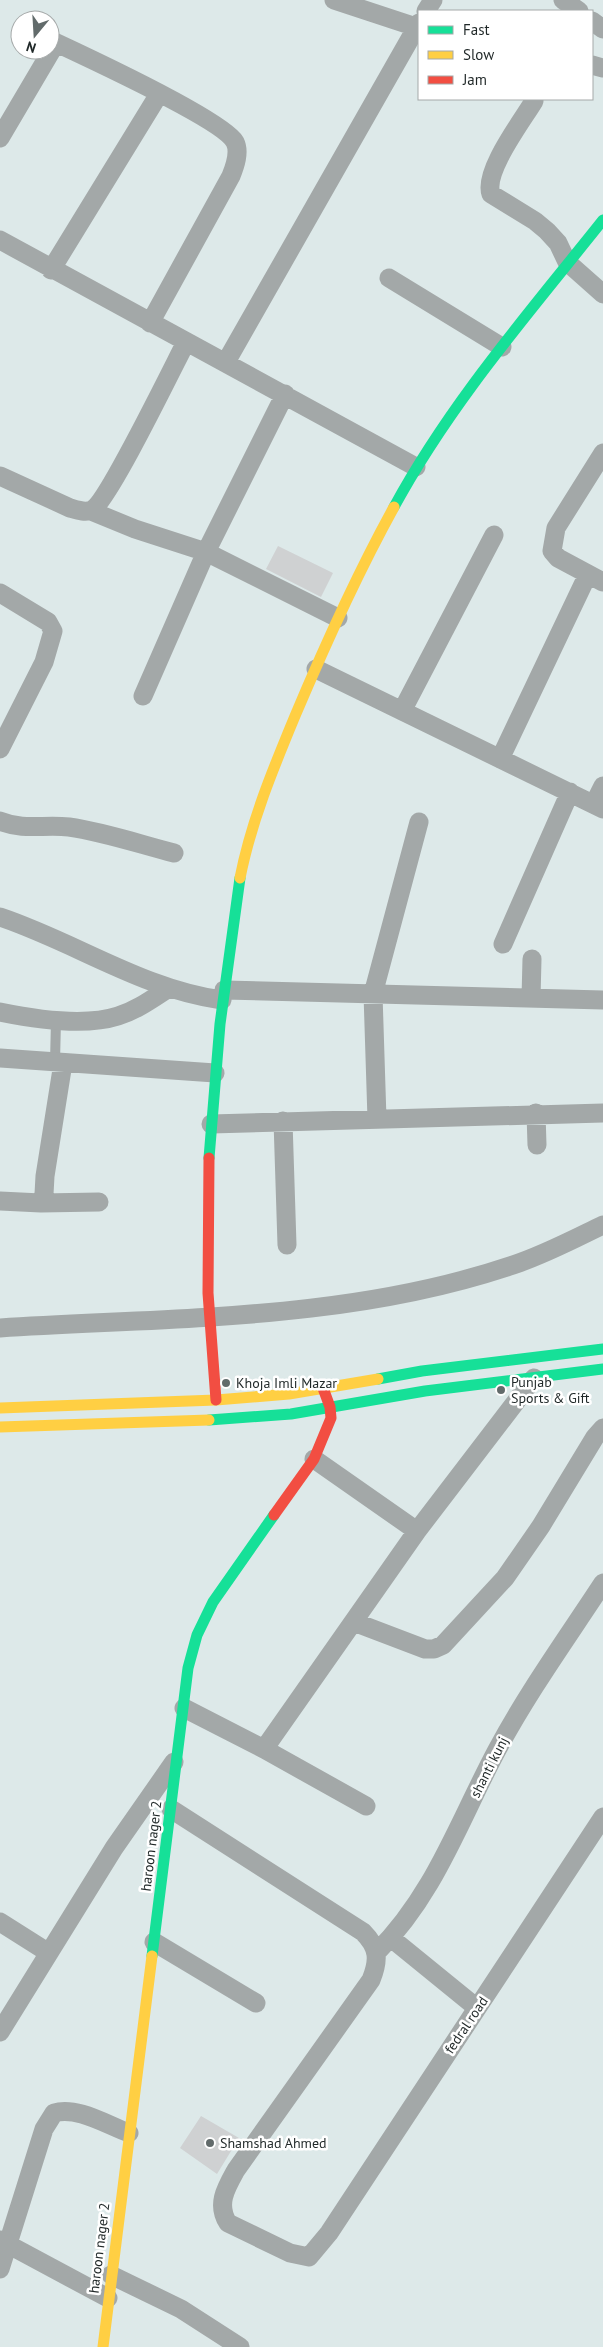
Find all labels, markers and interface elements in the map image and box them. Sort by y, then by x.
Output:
north arrow [10,10,60,60]
legend [418,10,593,100]
text: Fast [463,20,490,39]
text: N [24,37,38,57]
text: Slow [463,45,494,64]
text: Jam [462,70,487,89]
place label: Punjab Sports & Gift [511,1373,590,1407]
place label: Khoja Imli Mazar [236,1374,337,1392]
marker: Khoja Imli Mazar [220,1377,232,1389]
marker: Punjab Sports & Gift [495,1384,507,1396]
street label: shanti kunj [466,1733,512,1801]
street label: haroon nager 2 [137,1800,165,1892]
street label: fedral road [440,1993,492,2057]
place label: Shamshad Ahmed [220,2134,327,2152]
marker: Shamshad Ahmed [204,2137,216,2149]
street label: haroon nager 2 [85,2202,113,2294]

